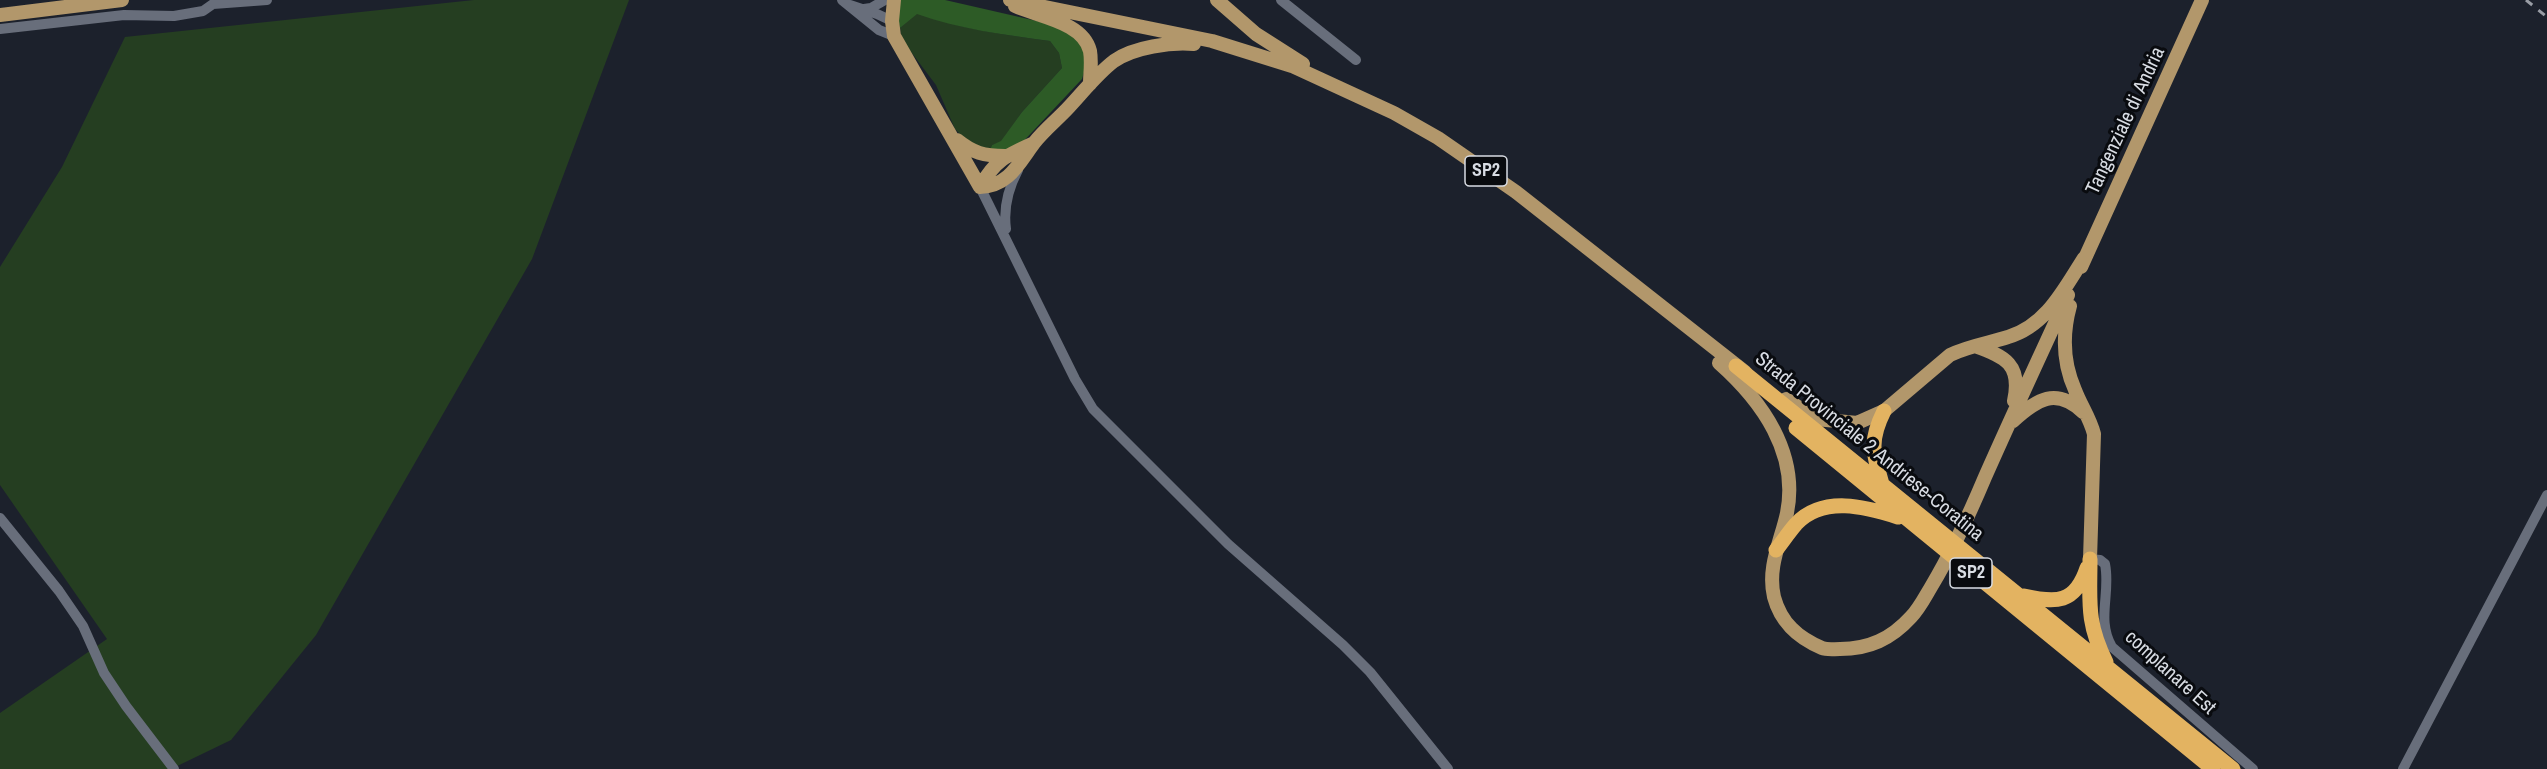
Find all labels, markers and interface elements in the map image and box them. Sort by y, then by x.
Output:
street label: Tangenziale di Andria [2081,43,2171,199]
road number: SP2 [1465,156,1507,186]
street label: Strada Provinciale 2 Andriese-Coratina [1750,347,1988,547]
road number: SP2 [1950,558,1992,588]
street label: complanare Est [2120,626,2220,720]

